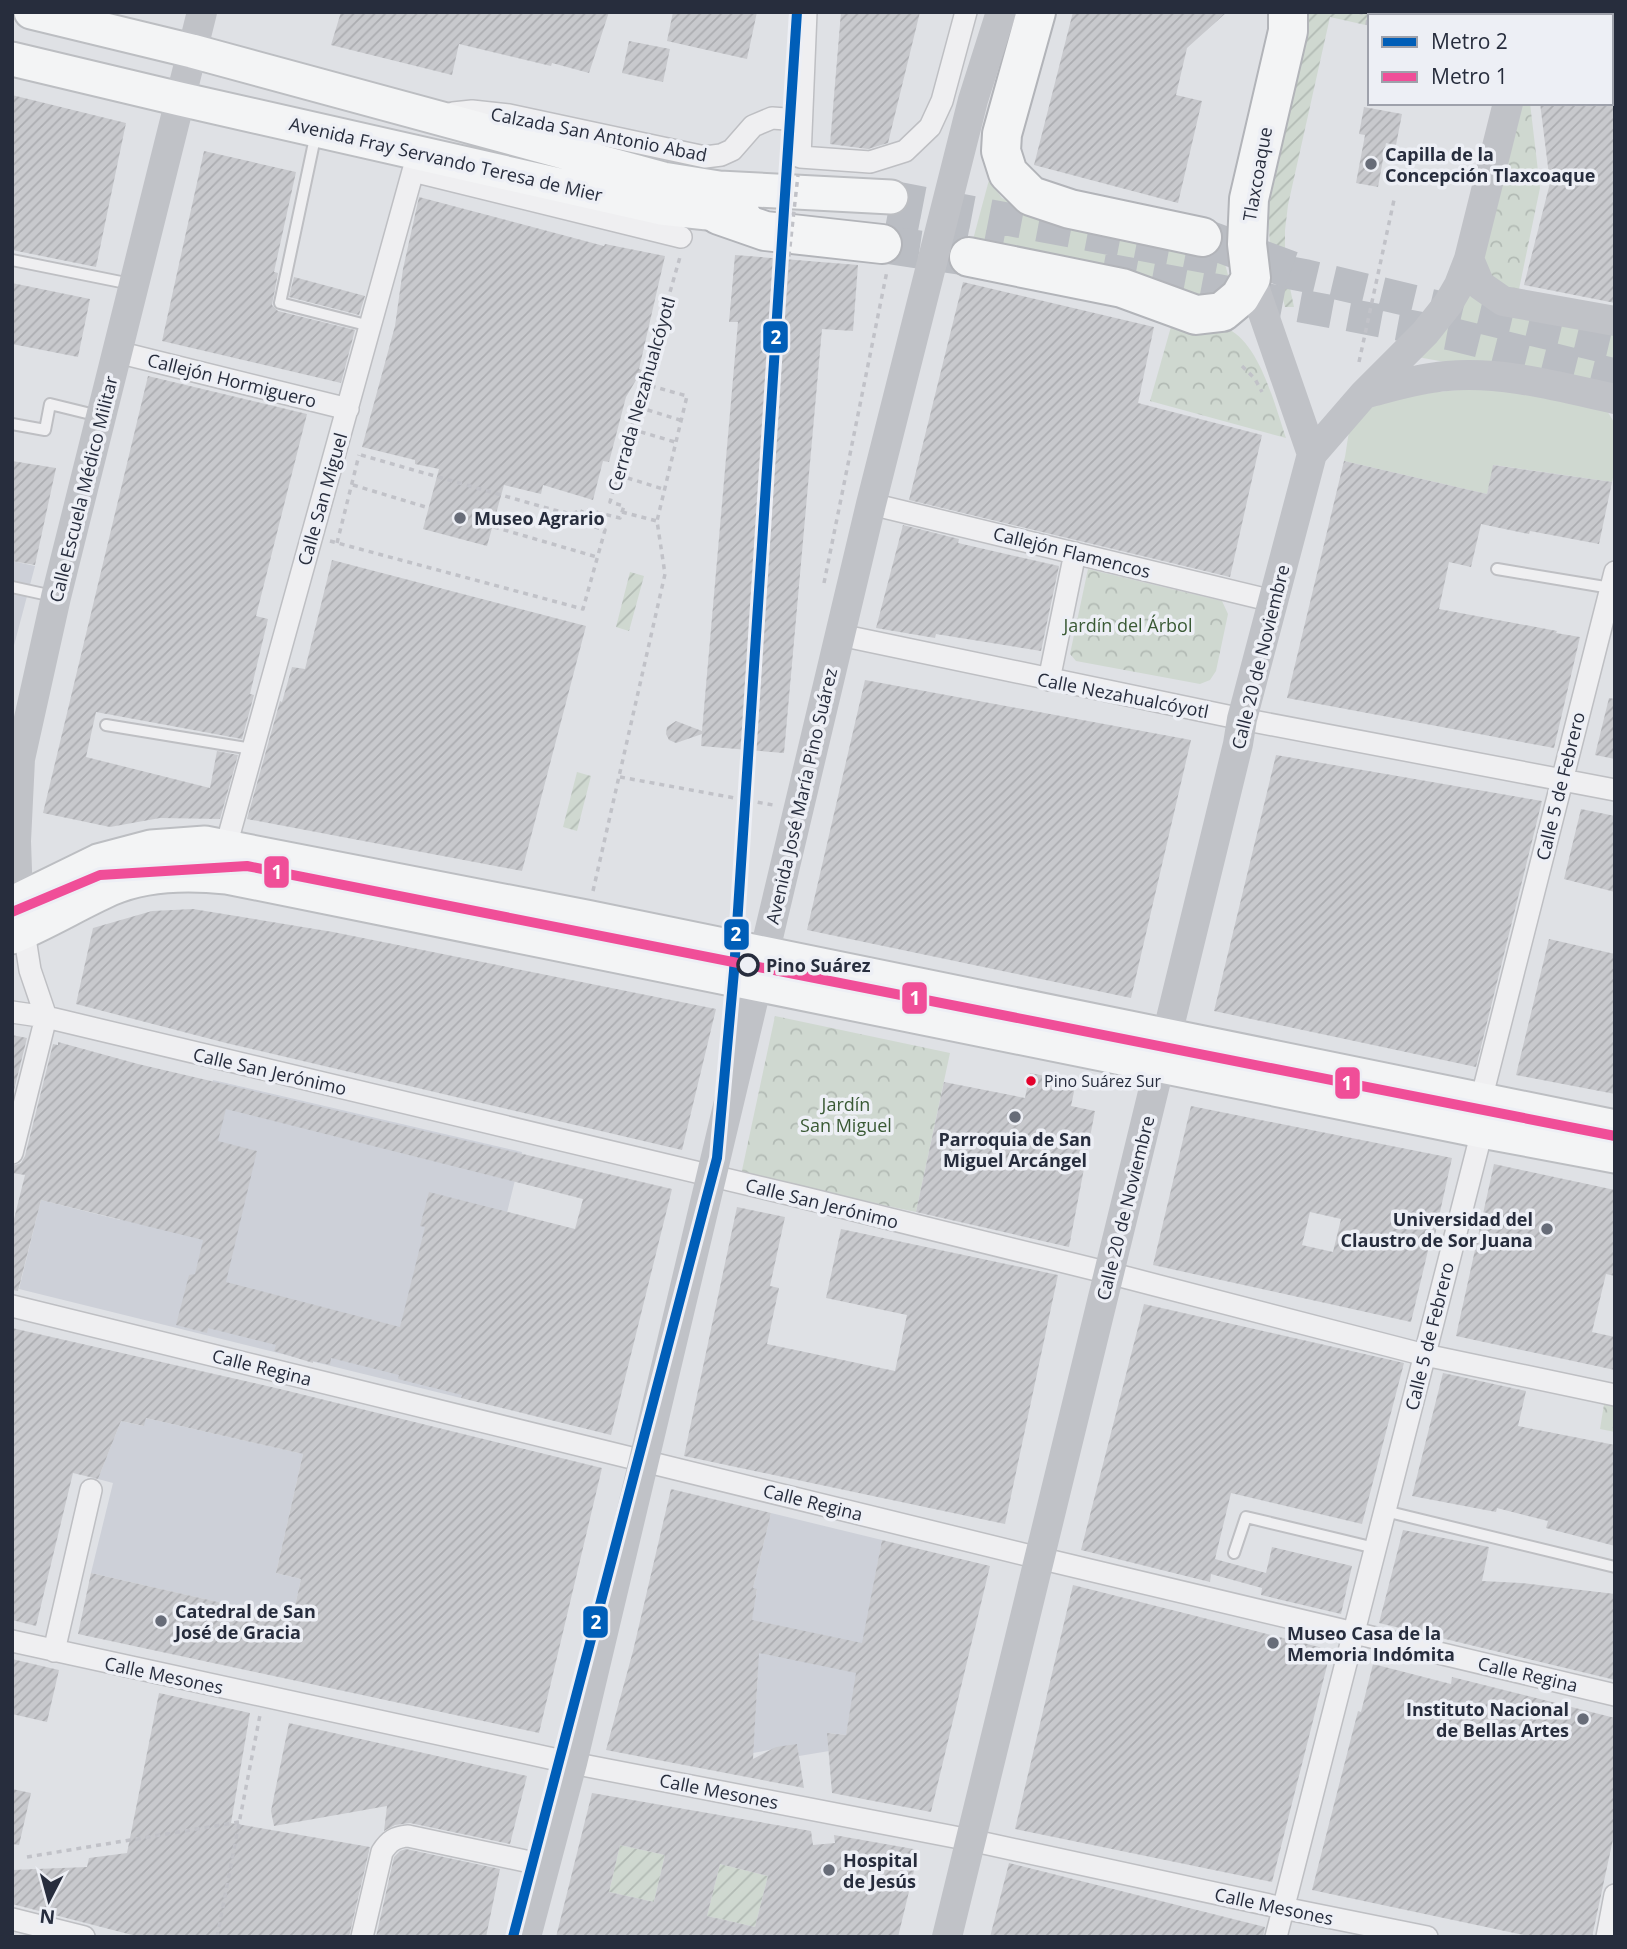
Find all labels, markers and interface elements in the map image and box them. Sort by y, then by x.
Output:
legend [1368,14,1613,105]
text: Metro 2 [1431,27,1508,55]
text: Metro 1 [1431,62,1508,90]
street label: Calzada San Antonio Abad [489,101,709,167]
street label: Avenida Fray Servando Teresa de Mier [287,111,606,207]
street label: Tlaxcoaque [1237,125,1277,223]
place label: Capilla de la Concepción Tlaxcoaque [1385,142,1595,187]
marker: Capilla de la Concepción Tlaxcoaque [1363,156,1379,172]
street label: Cerrada Nezahualcóyotl [602,294,680,494]
line badge: 2 [762,320,789,354]
text: 2 [771,324,782,350]
street label: Callejón Hormiguero [145,347,319,413]
street label: Calle Escuela Médico Militar [43,373,123,605]
street label: Calle San Miguel [292,430,352,568]
place label: Museo Agrario [474,506,605,530]
marker: Museo Agrario [452,510,468,526]
street label: Callejón Flamencos [991,521,1153,583]
street label: Calle 20 de Noviembre [1225,562,1295,752]
park label: Jardín del Árbol [1062,613,1192,637]
street label: Avenida José María Pino Suárez [760,666,842,926]
street label: Calle Nezahualcóyotl [1035,667,1211,723]
street label: Calle 5 de Febrero [1530,709,1590,863]
line badge: 1 [263,855,290,889]
text: 1 [272,859,282,885]
line badge: 2 [723,918,750,951]
text: 2 [731,921,742,947]
place label: Pino Suárez [766,953,871,977]
marker: Pino Suárez [737,954,759,976]
line badge: 1 [901,981,928,1015]
text: 1 [910,985,920,1011]
street label: Calle San Jerónimo [191,1042,349,1100]
line badge: 1 [1334,1066,1361,1100]
place label: Pino Suárez Sur [1044,1070,1162,1092]
text: 1 [1342,1070,1352,1096]
marker: Pino Suárez Sur [1024,1074,1038,1088]
park label: Jardín San Miguel [800,1092,892,1137]
marker: Parroquia de San Miguel Arcángel [1007,1109,1023,1125]
street label: Calle 20 de Noviembre [1090,1113,1160,1303]
place label: Parroquia de San Miguel Arcángel [938,1127,1092,1172]
street label: Calle San Jerónimo [743,1172,901,1234]
place label: Universidad del Claustro de Sor Juana [1341,1207,1533,1252]
marker: Universidad del Claustro de Sor Juana [1539,1221,1555,1237]
street label: Calle 5 de Febrero [1399,1259,1459,1413]
street label: Calle Regina [210,1343,314,1391]
street label: Calle Regina [761,1478,865,1526]
place label: Catedral de San José de Gracia [173,1599,316,1644]
line badge: 2 [582,1605,609,1639]
text: 2 [591,1609,602,1635]
marker: Catedral de San José de Gracia [153,1613,169,1629]
place label: Museo Casa de la Memoria Indómita [1287,1621,1455,1666]
marker: Museo Casa de la Memoria Indómita [1265,1635,1281,1651]
street label: Calle Mesones [103,1651,225,1699]
street label: Calle Regina [1476,1651,1580,1697]
place label: Instituto Nacional de Bellas Artes [1406,1697,1569,1742]
marker: Instituto Nacional de Bellas Artes [1575,1711,1591,1727]
street label: Calle Mesones [657,1768,781,1814]
place label: Hospital de Jesús [843,1848,918,1893]
marker: Hospital de Jesús [821,1862,837,1878]
north arrow [14,1865,84,1935]
street label: Calle Mesones [1213,1882,1335,1930]
text: N [38,1903,56,1931]

